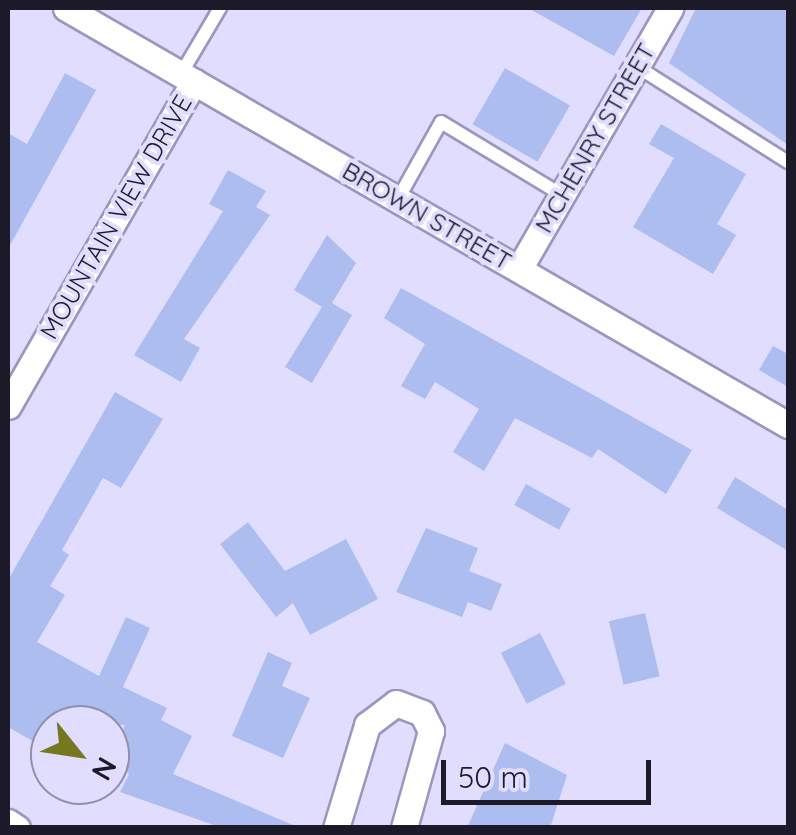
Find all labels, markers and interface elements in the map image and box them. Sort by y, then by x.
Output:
street label: MCHENRY STREET [529,38,661,238]
street label: MOUNTAIN VIEW DRIVE [34,90,198,344]
street label: BROWN STREET [337,155,517,277]
north arrow [30,705,130,805]
scale bar [446,740,656,802]
text: N [84,752,125,787]
text: 50 m [458,758,528,796]

